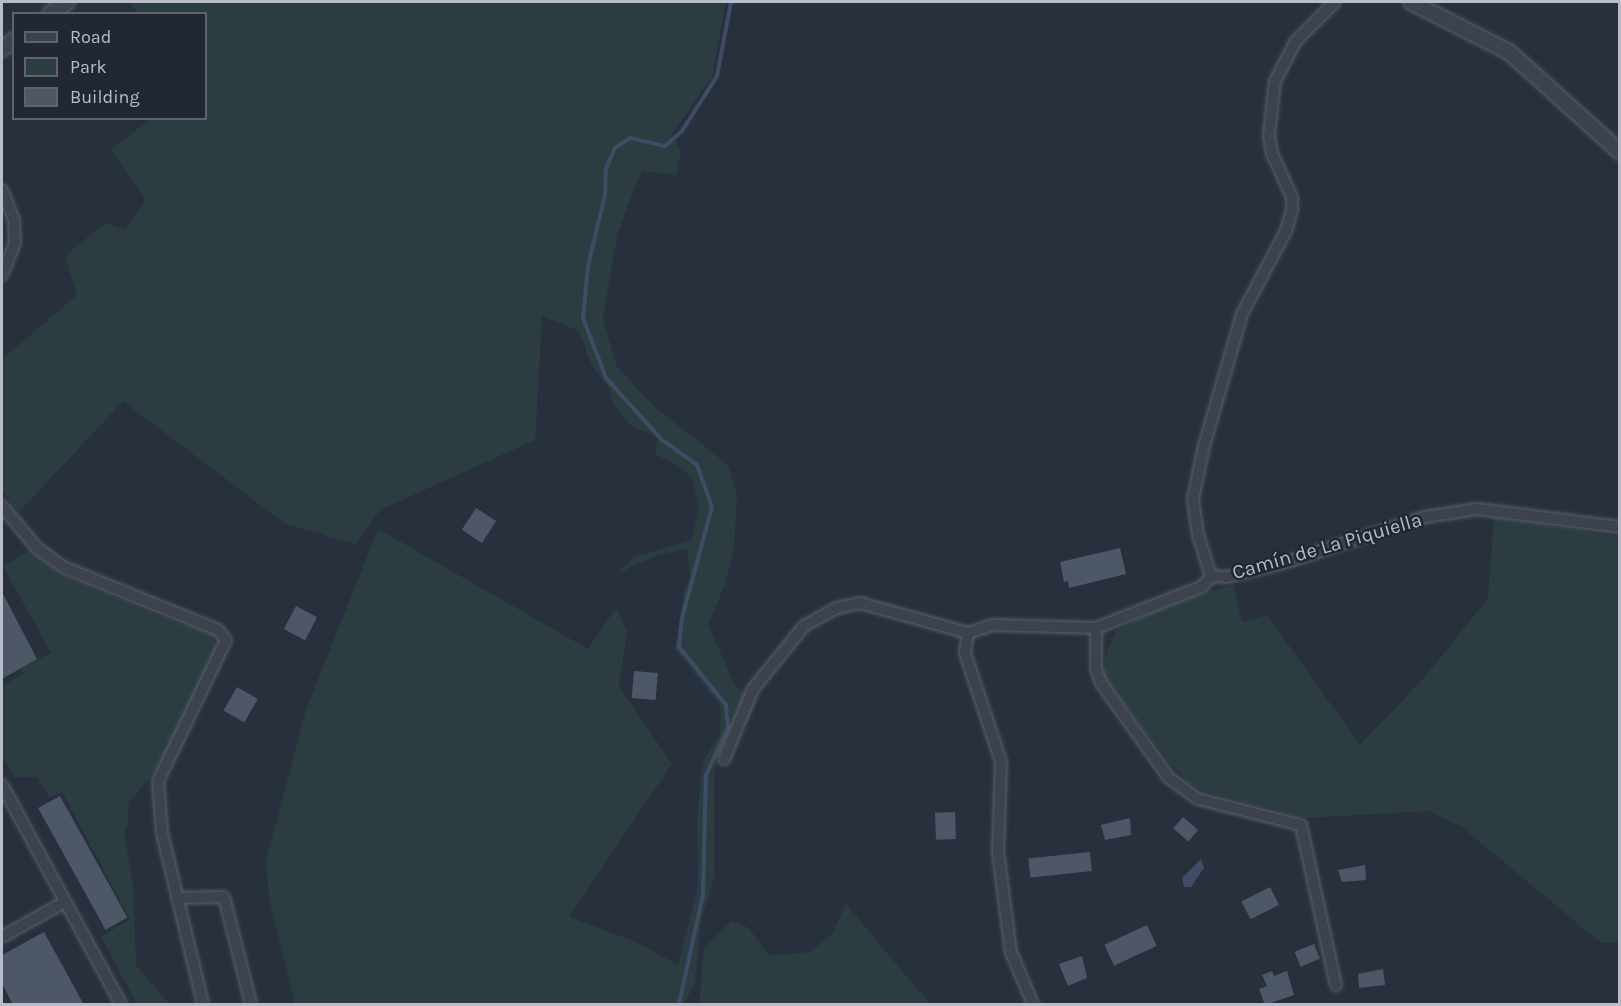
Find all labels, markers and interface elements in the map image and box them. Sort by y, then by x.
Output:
legend [12,12,207,120]
text: Road [70,26,111,48]
text: Park [70,56,107,78]
text: Building [70,86,140,108]
street label: Camín de La Piquiella [1229,507,1425,585]

